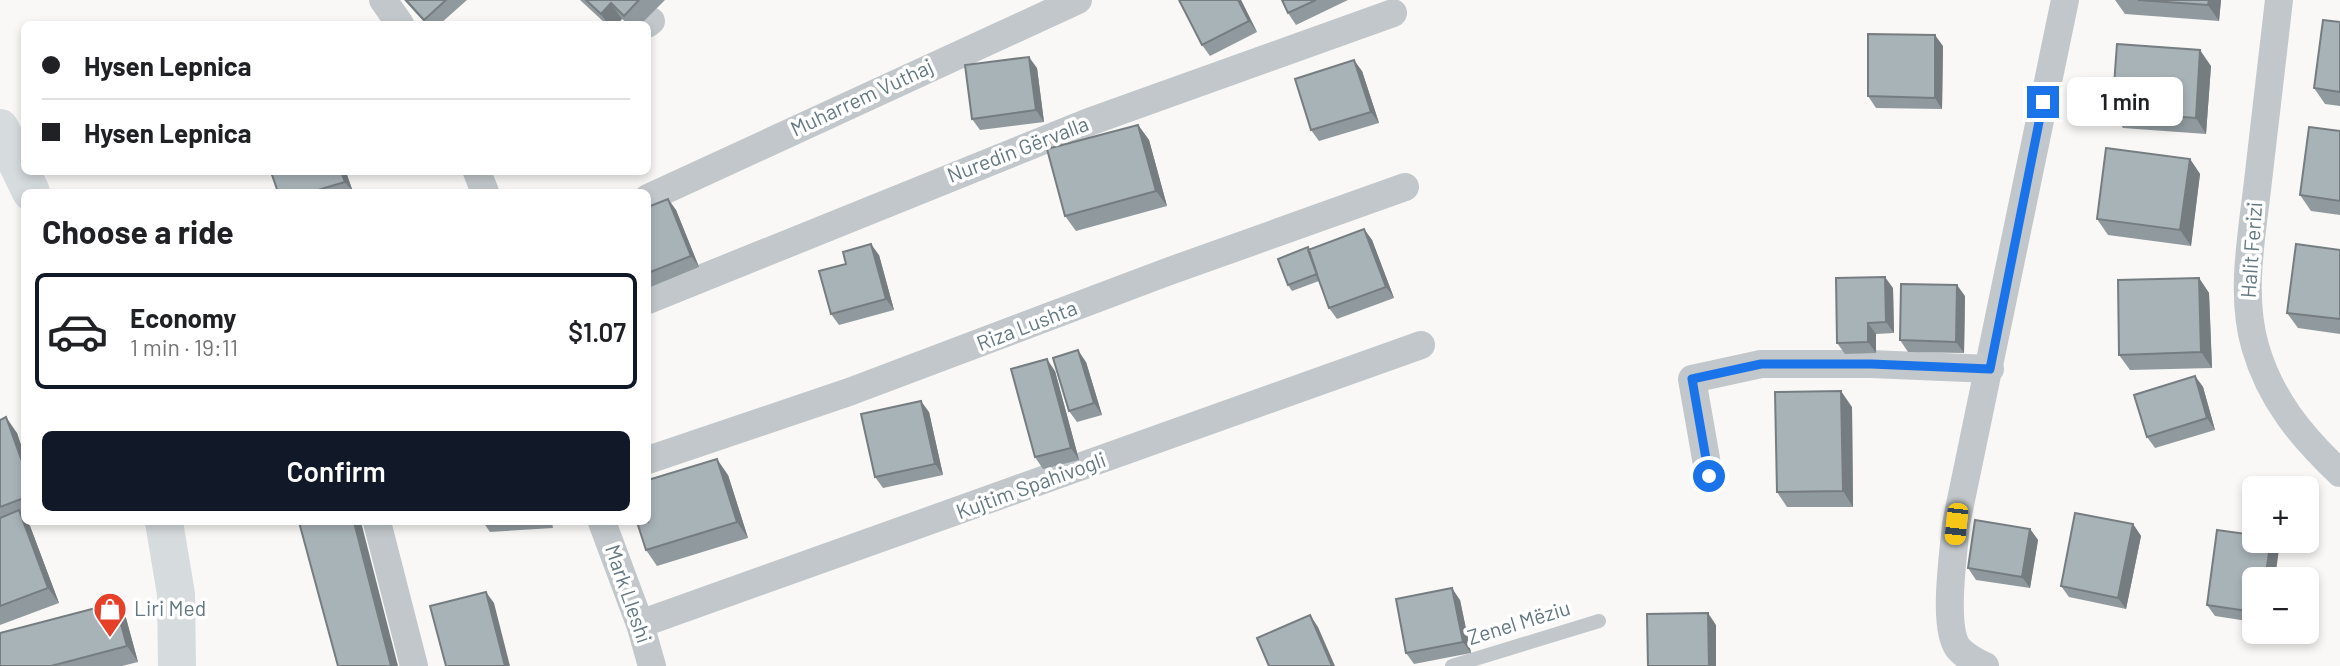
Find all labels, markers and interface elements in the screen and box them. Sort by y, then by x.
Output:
text: Hysen Lepnica [84,50,252,81]
street label: Muharrem Vuthaj [786,53,937,141]
callout: 1 min [2068,78,2183,126]
route end [2027,86,2059,118]
text: 1 min [2100,87,2150,115]
street label: Nuredin Gërvalla [943,110,1092,187]
text: Hysen Lepnica [84,117,252,148]
street label: Halit Ferizi [2235,201,2266,299]
text: Choose a ride [42,212,234,250]
street label: Riza Lushta [973,294,1080,355]
icon: car [46,300,109,363]
text: Economy [130,302,236,333]
text: $1.07 [568,316,626,347]
text: 1 min · 19:11 [130,333,238,361]
button: Confirm [42,431,630,511]
street label: Kujtim Spahivogli [952,446,1109,523]
route start [1693,460,1725,492]
map controls [2242,476,2319,644]
button: + [2242,476,2319,553]
car [1944,502,1969,546]
street label: Mark Lleshi [601,541,658,646]
button: − [2242,567,2319,644]
shop icon: Liri Med [91,590,129,639]
street label: Zenel Mëziu [1464,594,1573,649]
place label: Liri Med [134,595,206,620]

